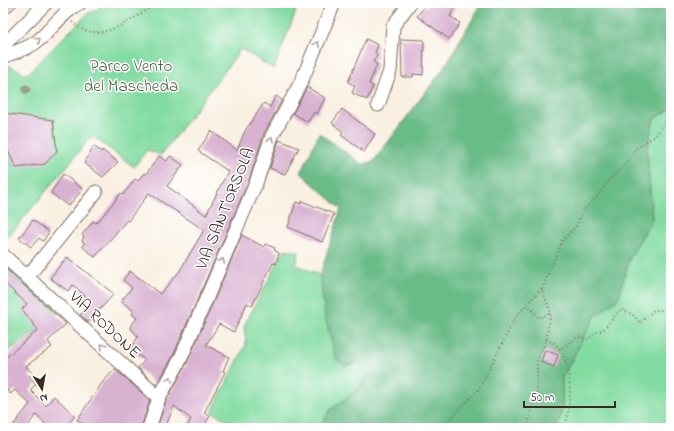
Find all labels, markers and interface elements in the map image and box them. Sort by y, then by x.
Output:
one-way arrow [33,38,40,45]
one-way arrow [312,40,320,48]
park label: Parco Vento del Mascheda [84,54,178,99]
one-way arrow [266,137,274,144]
street label: VIA SANT'ORSOLA [189,144,261,274]
one-way arrow [218,257,226,264]
street label: VIA RODONE [63,284,147,365]
one-way arrow [100,343,108,350]
north arrow [22,369,62,409]
one-way arrow [165,376,172,384]
scale bar [524,383,615,409]
text: N [39,389,49,406]
text: 50 m [530,389,554,407]

